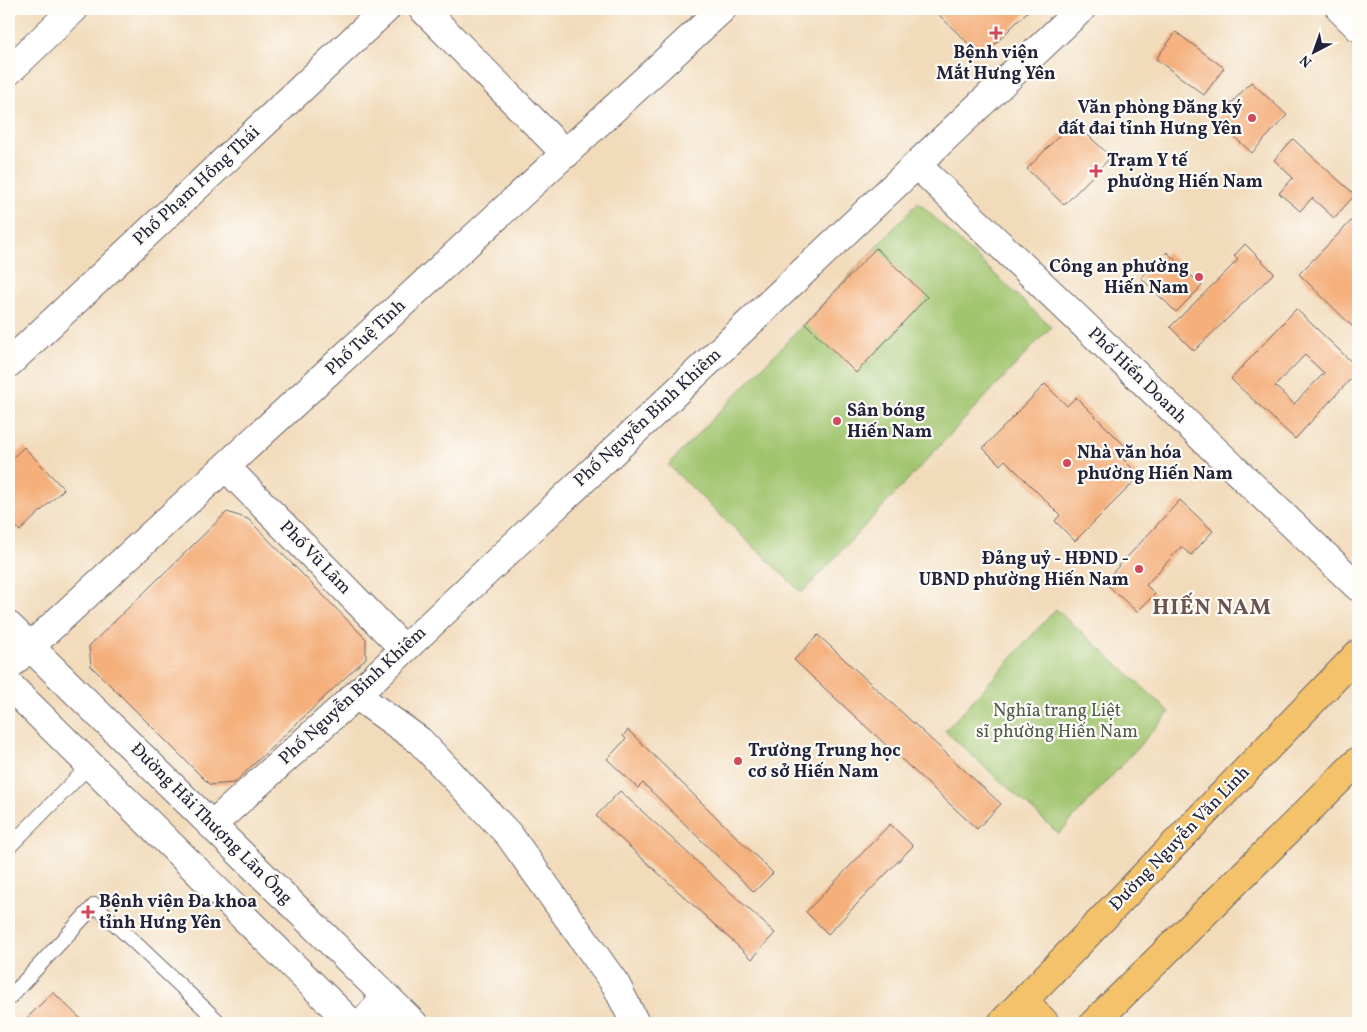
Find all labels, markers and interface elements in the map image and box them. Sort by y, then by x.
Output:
marker: Bệnh viện Mắt Hưng Yên [989,26,1003,40]
north arrow [1290,28,1340,78]
place label: Bệnh viện Mắt Hưng Yên [936,41,1056,87]
text: N [1296,50,1317,71]
place label: Văn phòng Đăng ký đất đai tỉnh Hưng Yên [1058,96,1242,142]
marker: Văn phòng Đăng ký đất đai tỉnh Hưng Yên [1246,112,1258,124]
street label: Phố Phạm Hồng Thái [128,120,266,252]
place label: Trạm Y tế phường Hiến Nam [1107,149,1263,195]
marker: Trạm Y tế phường Hiến Nam [1089,164,1103,178]
place label: Công an phường Hiến Nam [1049,255,1189,301]
marker: Công an phường Hiến Nam [1193,271,1205,283]
street label: Phố Tuệ Tĩnh [320,294,412,382]
street label: Phố Hiến Doanh [1082,322,1192,430]
street label: Phố Nguyễn Bỉnh Khiêm [569,343,727,493]
place label: Sân bóng Hiến Nam [847,399,932,445]
marker: Sân bóng Hiến Nam [831,415,843,427]
place label: Nhà văn hóa phường Hiến Nam [1077,441,1233,487]
marker: Nhà văn hóa phường Hiến Nam [1061,457,1073,469]
street label: Phố Vũ Lãm [273,516,357,601]
place label: Đảng uỷ - HĐND - UBND phường Hiến Nam [919,547,1129,593]
marker: Đảng uỷ - HĐND - UBND phường Hiến Nam [1133,563,1145,575]
district label: HIẾN NAM [1152,592,1272,624]
street label: Phố Nguyễn Bỉnh Khiêm [274,621,432,771]
park label: Nghĩa trang Liệt sĩ phường Hiến Nam [976,699,1138,745]
street label: Đường Hải Thượng Lãn Ông [124,737,298,911]
place label: Trường Trung học cơ sở Hiến Nam [748,739,901,785]
marker: Trường Trung học cơ sở Hiến Nam [732,755,744,767]
street label: Đường Nguyễn Văn Linh [1104,761,1256,917]
place label: Bệnh viện Đa khoa tỉnh Hưng Yên [99,890,257,936]
marker: Bệnh viện Đa khoa tỉnh Hưng Yên [81,905,95,919]

